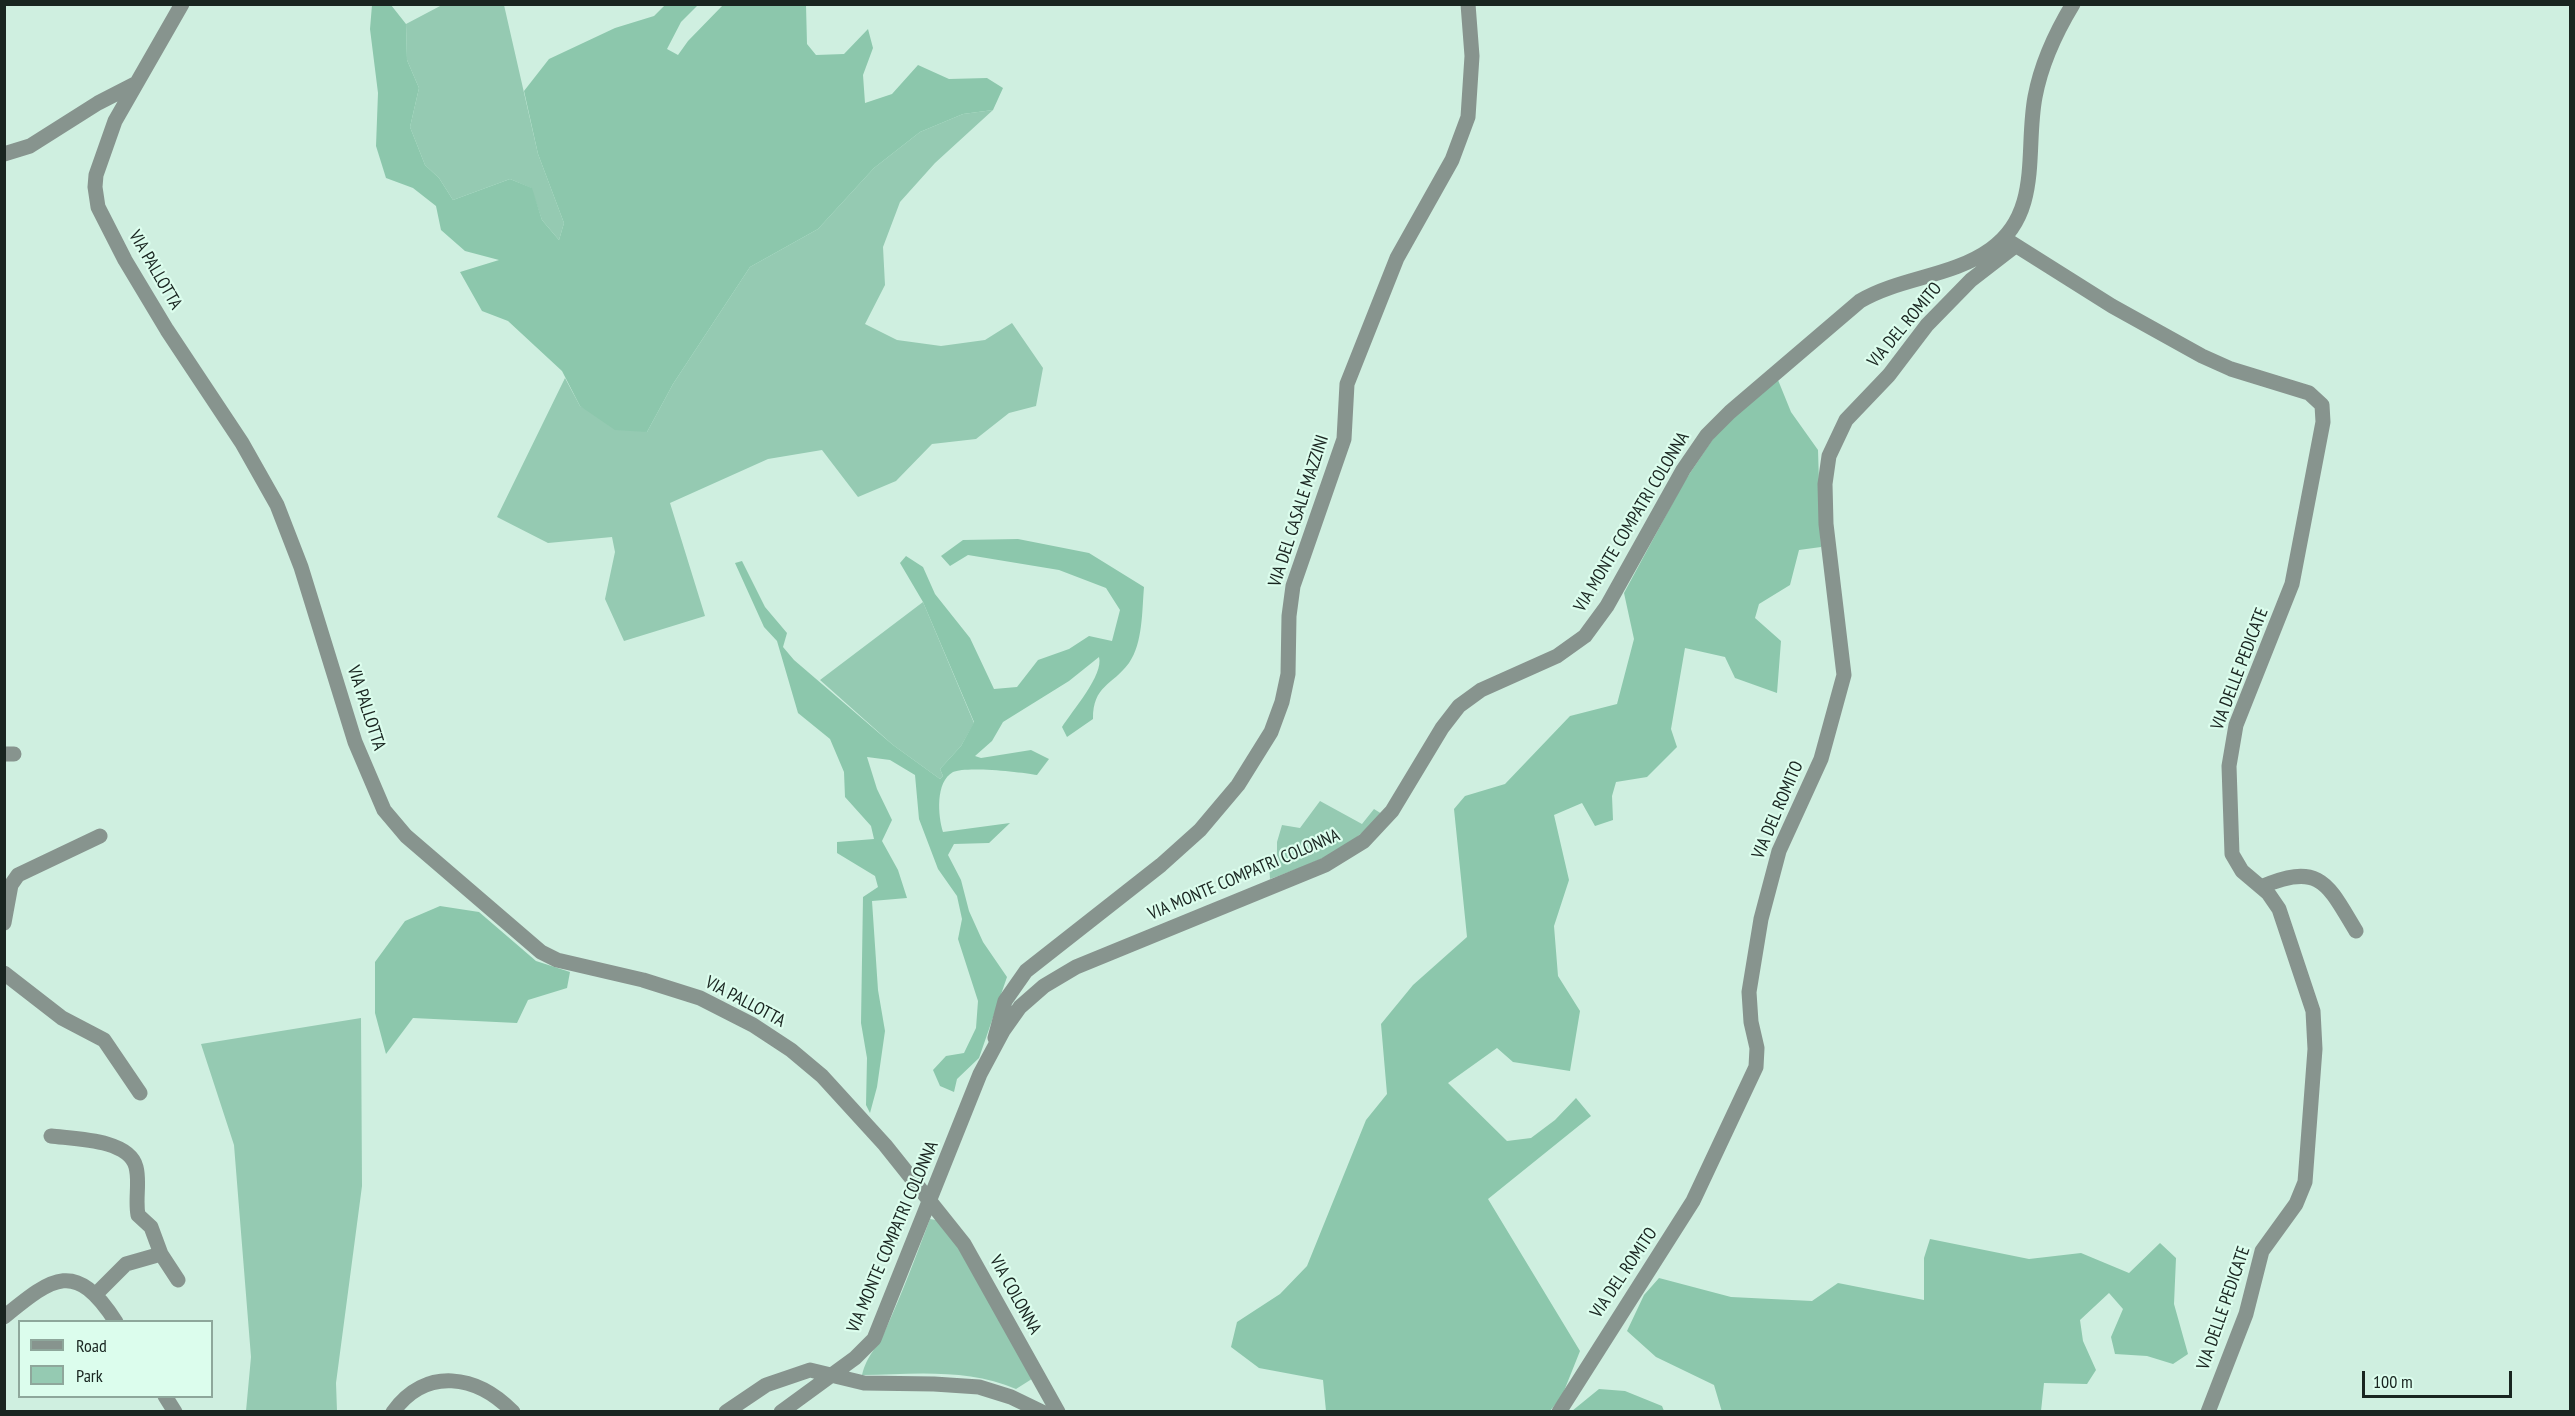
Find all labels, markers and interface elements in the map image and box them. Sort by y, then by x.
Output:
street label: VIA PALLOTTA [124,227,186,313]
street label: VIA DEL ROMITO [1863,278,1947,372]
street label: VIA MONTE COMPATRI COLONNA [1570,428,1694,616]
street label: VIA DEL CASALE MAZZINI [1264,432,1334,590]
street label: VIA DELLE PEDICATE [2207,605,2273,733]
street label: VIA PALLOTTA [342,663,390,753]
street label: VIA DEL ROMITO [1748,758,1808,862]
street label: VIA MONTE COMPATRI COLONNA [1145,825,1343,925]
street label: VIA PALLOTTA [701,972,789,1032]
street label: VIA MONTE COMPATRI COLONNA [843,1138,943,1336]
street label: VIA DEL ROMITO [1586,1224,1662,1322]
street label: VIA DELLE PEDICATE [2193,1243,2255,1373]
street label: VIA COLONNA [985,1252,1045,1338]
legend [18,1320,213,1398]
text: Road [76,1334,107,1357]
scale bar [2365,1359,2515,1397]
text: Park [76,1364,103,1387]
text: 100 m [2373,1370,2413,1393]

